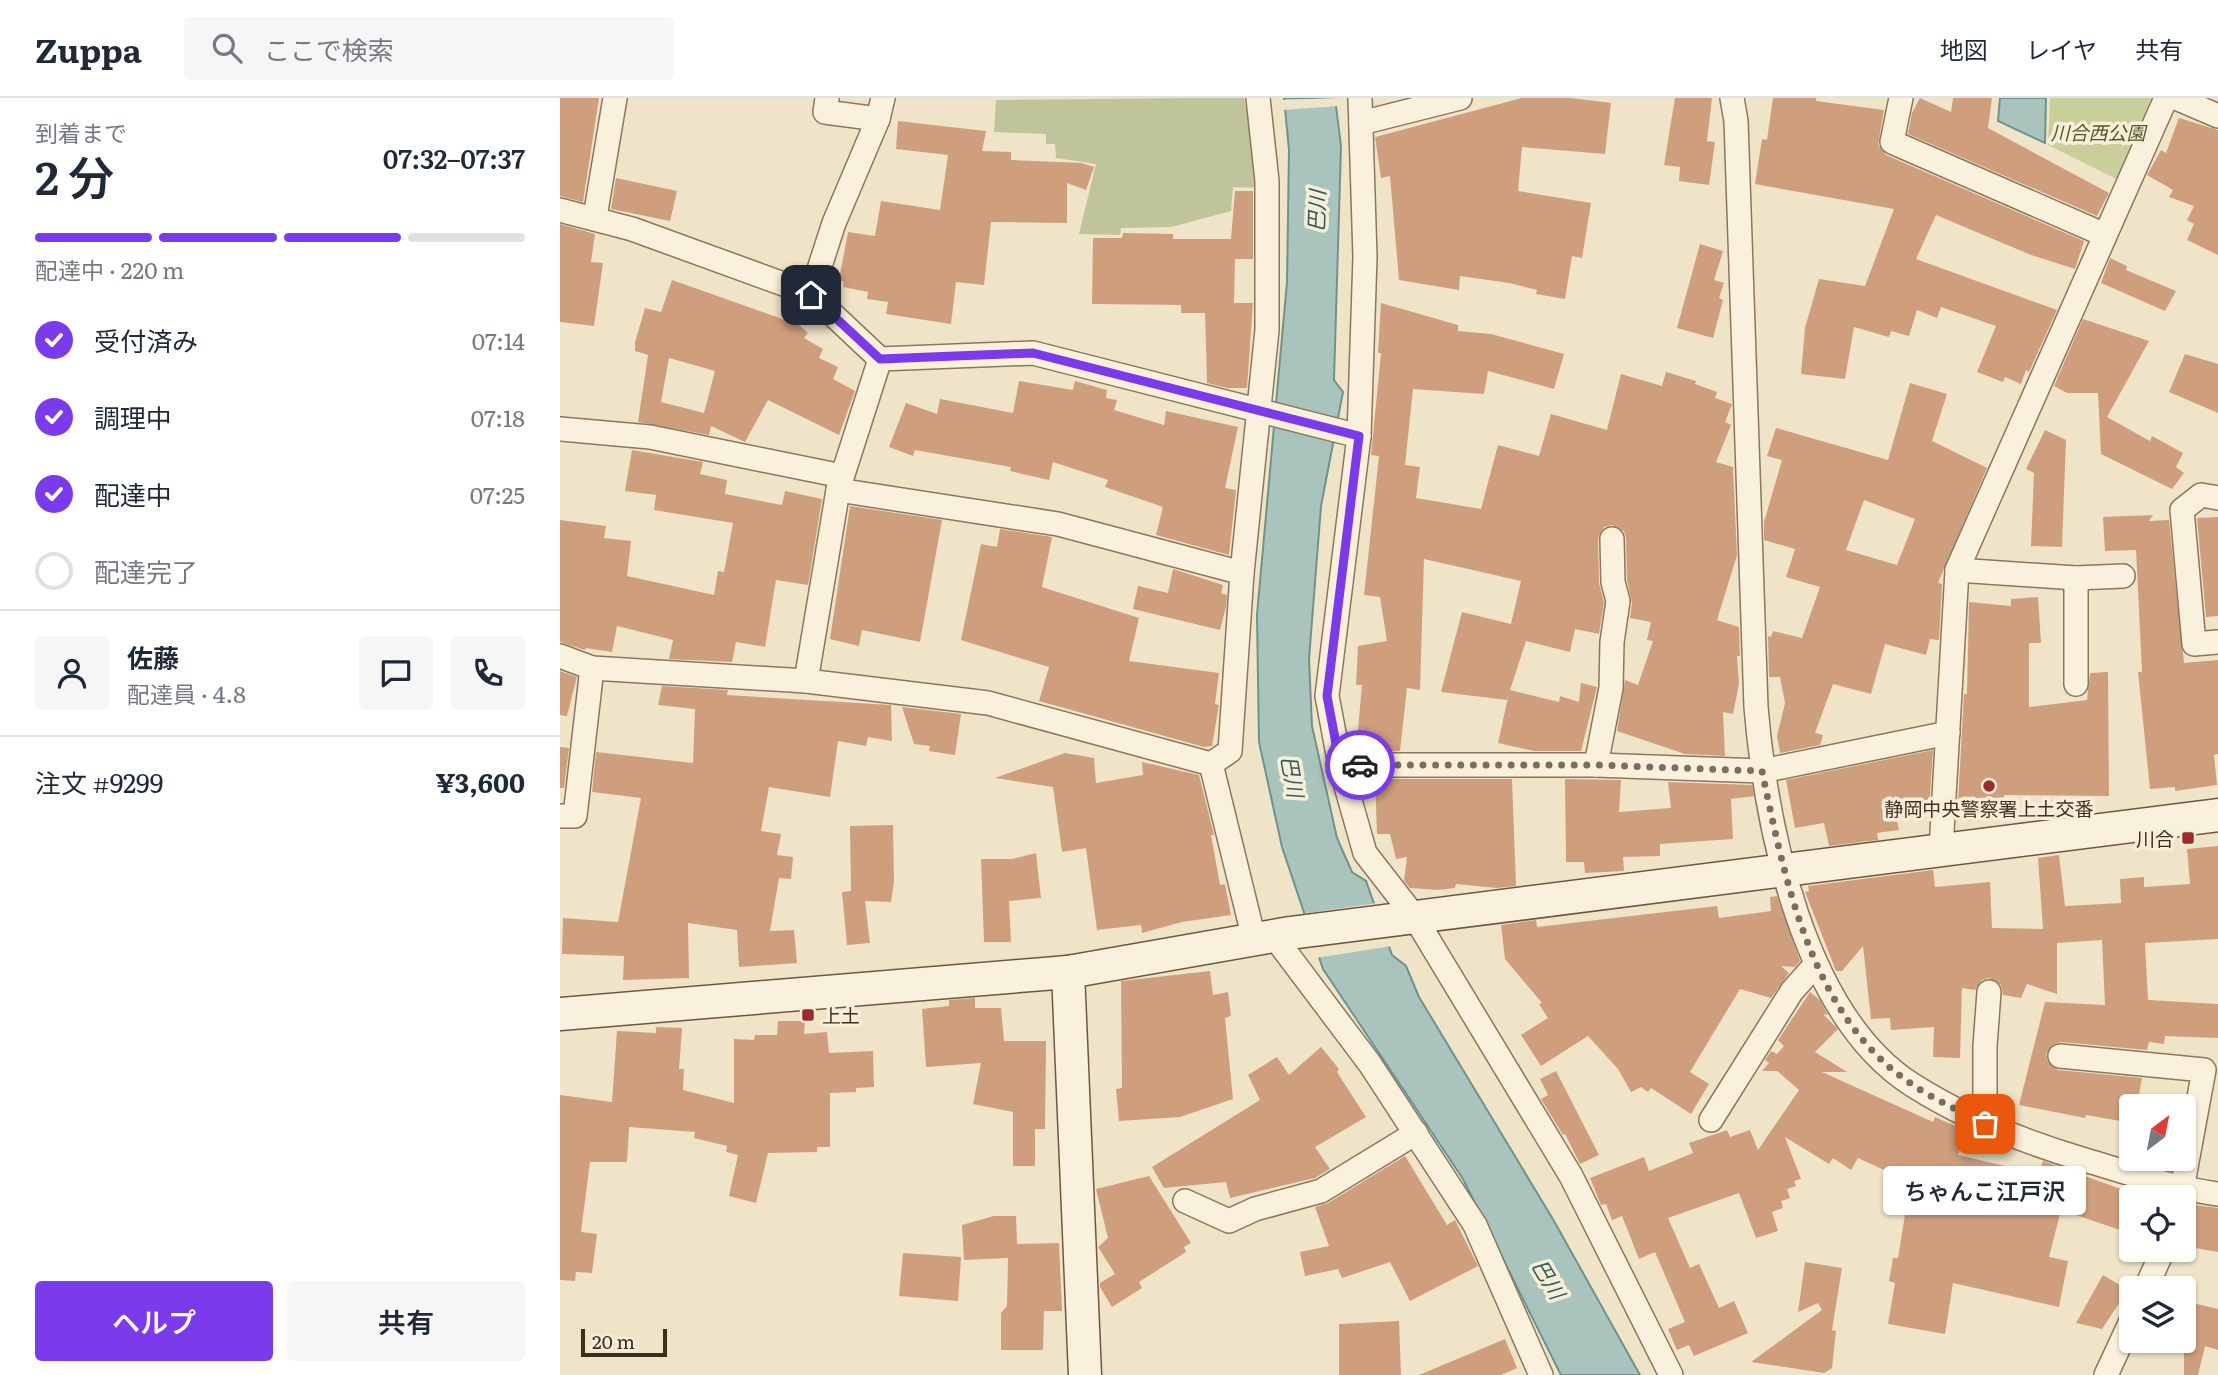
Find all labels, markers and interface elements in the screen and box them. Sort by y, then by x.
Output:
search box [184,17,674,80]
text: Zuppa [35,24,142,73]
icon: search [208,29,246,67]
text: ここで検索 [264,29,394,68]
text: 地図 [1940,31,1988,66]
text: レイヤ [2026,31,2097,66]
text: 共有 [2135,31,2183,66]
text: 到着まで [35,115,127,149]
park label: 川合西公園 [2050,118,2148,146]
text: 07:32–07:37 [383,138,525,177]
text: 2 分 [35,141,114,209]
water label: 巴川 [1299,187,1331,233]
text: 配達中 · 220 m [35,252,184,286]
pin [781,265,841,325]
icon: home [792,276,830,314]
text: 受付済み [94,320,198,359]
icon: check [35,321,73,359]
text: 07:14 [472,323,525,357]
text: 調理中 [94,397,172,436]
icon: check [35,398,73,436]
text: 07:18 [471,400,525,434]
text: 配達中 [94,474,172,513]
icon: check [35,475,73,513]
text: 07:25 [470,477,525,511]
text: 配達完了 [94,551,198,590]
button: person [35,636,109,710]
button: chat [359,636,433,710]
button: phone [451,636,525,710]
text: 佐藤 [127,637,179,676]
text: 配達員 · 4.8 [127,676,246,710]
courier [1325,730,1395,800]
icon: car [1341,746,1379,784]
water label: 巴川 [1275,753,1313,801]
text: 注文 #9299 [35,762,163,801]
text: ¥3,600 [435,762,525,801]
marker: 静岡中央警察署上土交番 [1981,778,1997,794]
place label: 静岡中央警察署上土交番 [1884,794,2094,822]
place label: 川合 [2136,824,2174,852]
marker: 川合 [2180,830,2196,846]
place label: 上土 [822,1001,860,1029]
marker: 上土 [800,1007,816,1023]
pin [1955,1094,2015,1154]
north arrow [2119,1094,2196,1171]
map controls [2119,1094,2196,1353]
icon: bag [1966,1105,2004,1143]
callout: ちゃんこ江戸沢 [1884,1166,2086,1215]
text: ちゃんこ江戸沢 [1904,1173,2065,1207]
button: locate [2119,1185,2196,1262]
water label: 巴川 [1526,1252,1575,1306]
button: layers [2119,1276,2196,1353]
button: ヘルプ [35,1281,273,1361]
button: 共有 [287,1281,525,1361]
scale bar [581,1326,667,1358]
text: 20 m [592,1327,635,1355]

